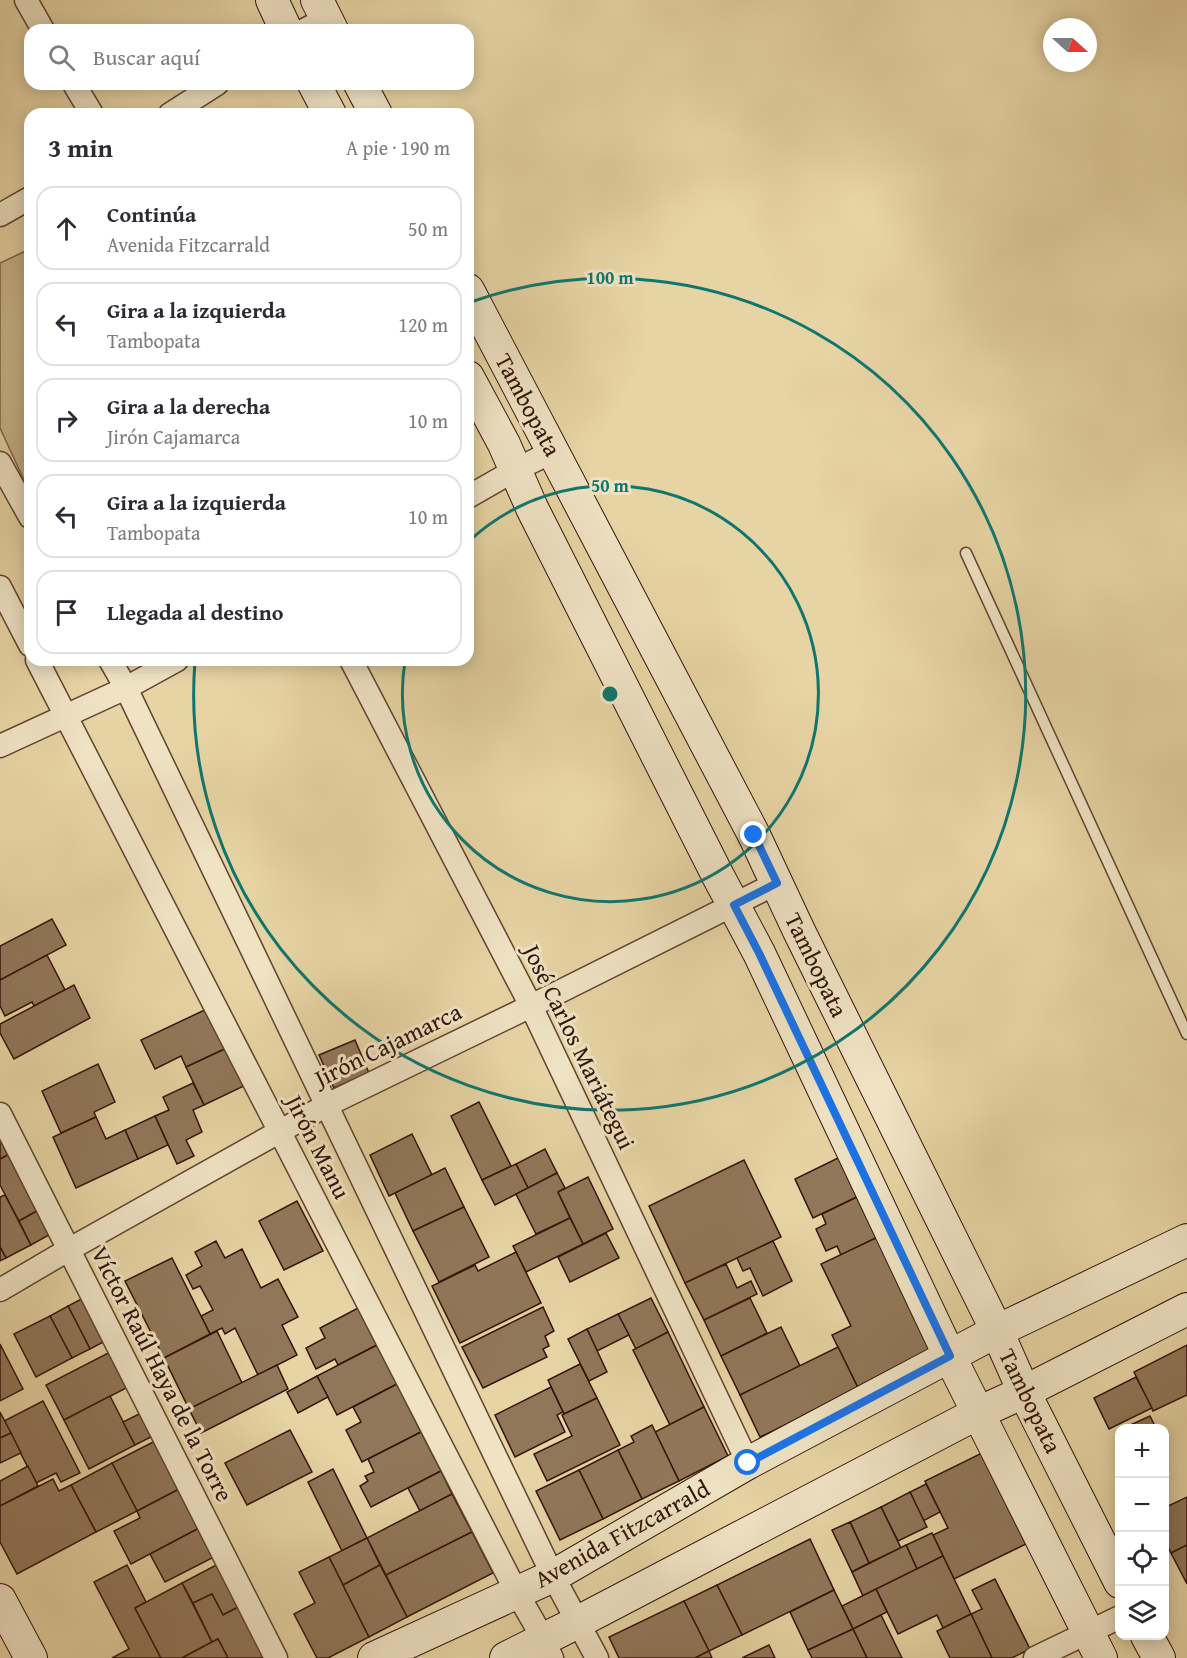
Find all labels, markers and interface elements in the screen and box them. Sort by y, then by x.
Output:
north arrow [1043,18,1097,72]
search box [24,24,474,90]
icon: search [45,41,78,74]
text: Buscar aquí [93,41,200,73]
text: 3 min [48,128,113,167]
text: A pie · 190 m [346,133,450,162]
text: Continúa [107,198,196,230]
icon: ahead [50,212,83,245]
text: 50 m [408,214,448,243]
text: Avenida Fitzcarrald [107,230,270,259]
text: 100 m [586,264,634,291]
text: Gira a la izquierda [107,294,286,326]
icon: left [50,308,83,341]
text: 120 m [398,310,448,339]
text: Tambopata [107,326,201,355]
street label: Tambopata [487,347,571,463]
text: Gira a la derecha [107,390,270,422]
icon: right [50,404,83,437]
text: 10 m [408,406,448,435]
text: Jirón Cajamarca [107,422,240,451]
text: 50 m [591,472,630,499]
text: Gira a la izquierda [107,486,286,518]
icon: left [50,500,83,533]
text: 10 m [408,502,448,531]
text: Tambopata [107,518,201,547]
icon: arrive [50,596,83,629]
text: Llegada al destino [107,596,283,628]
centre of rings [600,684,620,704]
route end [740,821,766,847]
street label: Tambopata [776,907,857,1023]
street label: José Carlos Mariátegui [513,936,644,1156]
street label: Jirón Cajamarca [306,994,468,1097]
street label: Jirón Manu [276,1086,360,1205]
street label: Víctor Raúl Haya de la Torre [83,1240,242,1508]
street label: Tambopata [990,1343,1071,1459]
map controls [1115,1424,1169,1640]
button: + [1115,1424,1169,1478]
route start [734,1449,760,1475]
street label: Avenida Fitzcarrald [528,1471,716,1596]
button: − [1115,1478,1169,1532]
button: locate [1115,1532,1169,1586]
button: layers [1115,1586,1169,1640]

